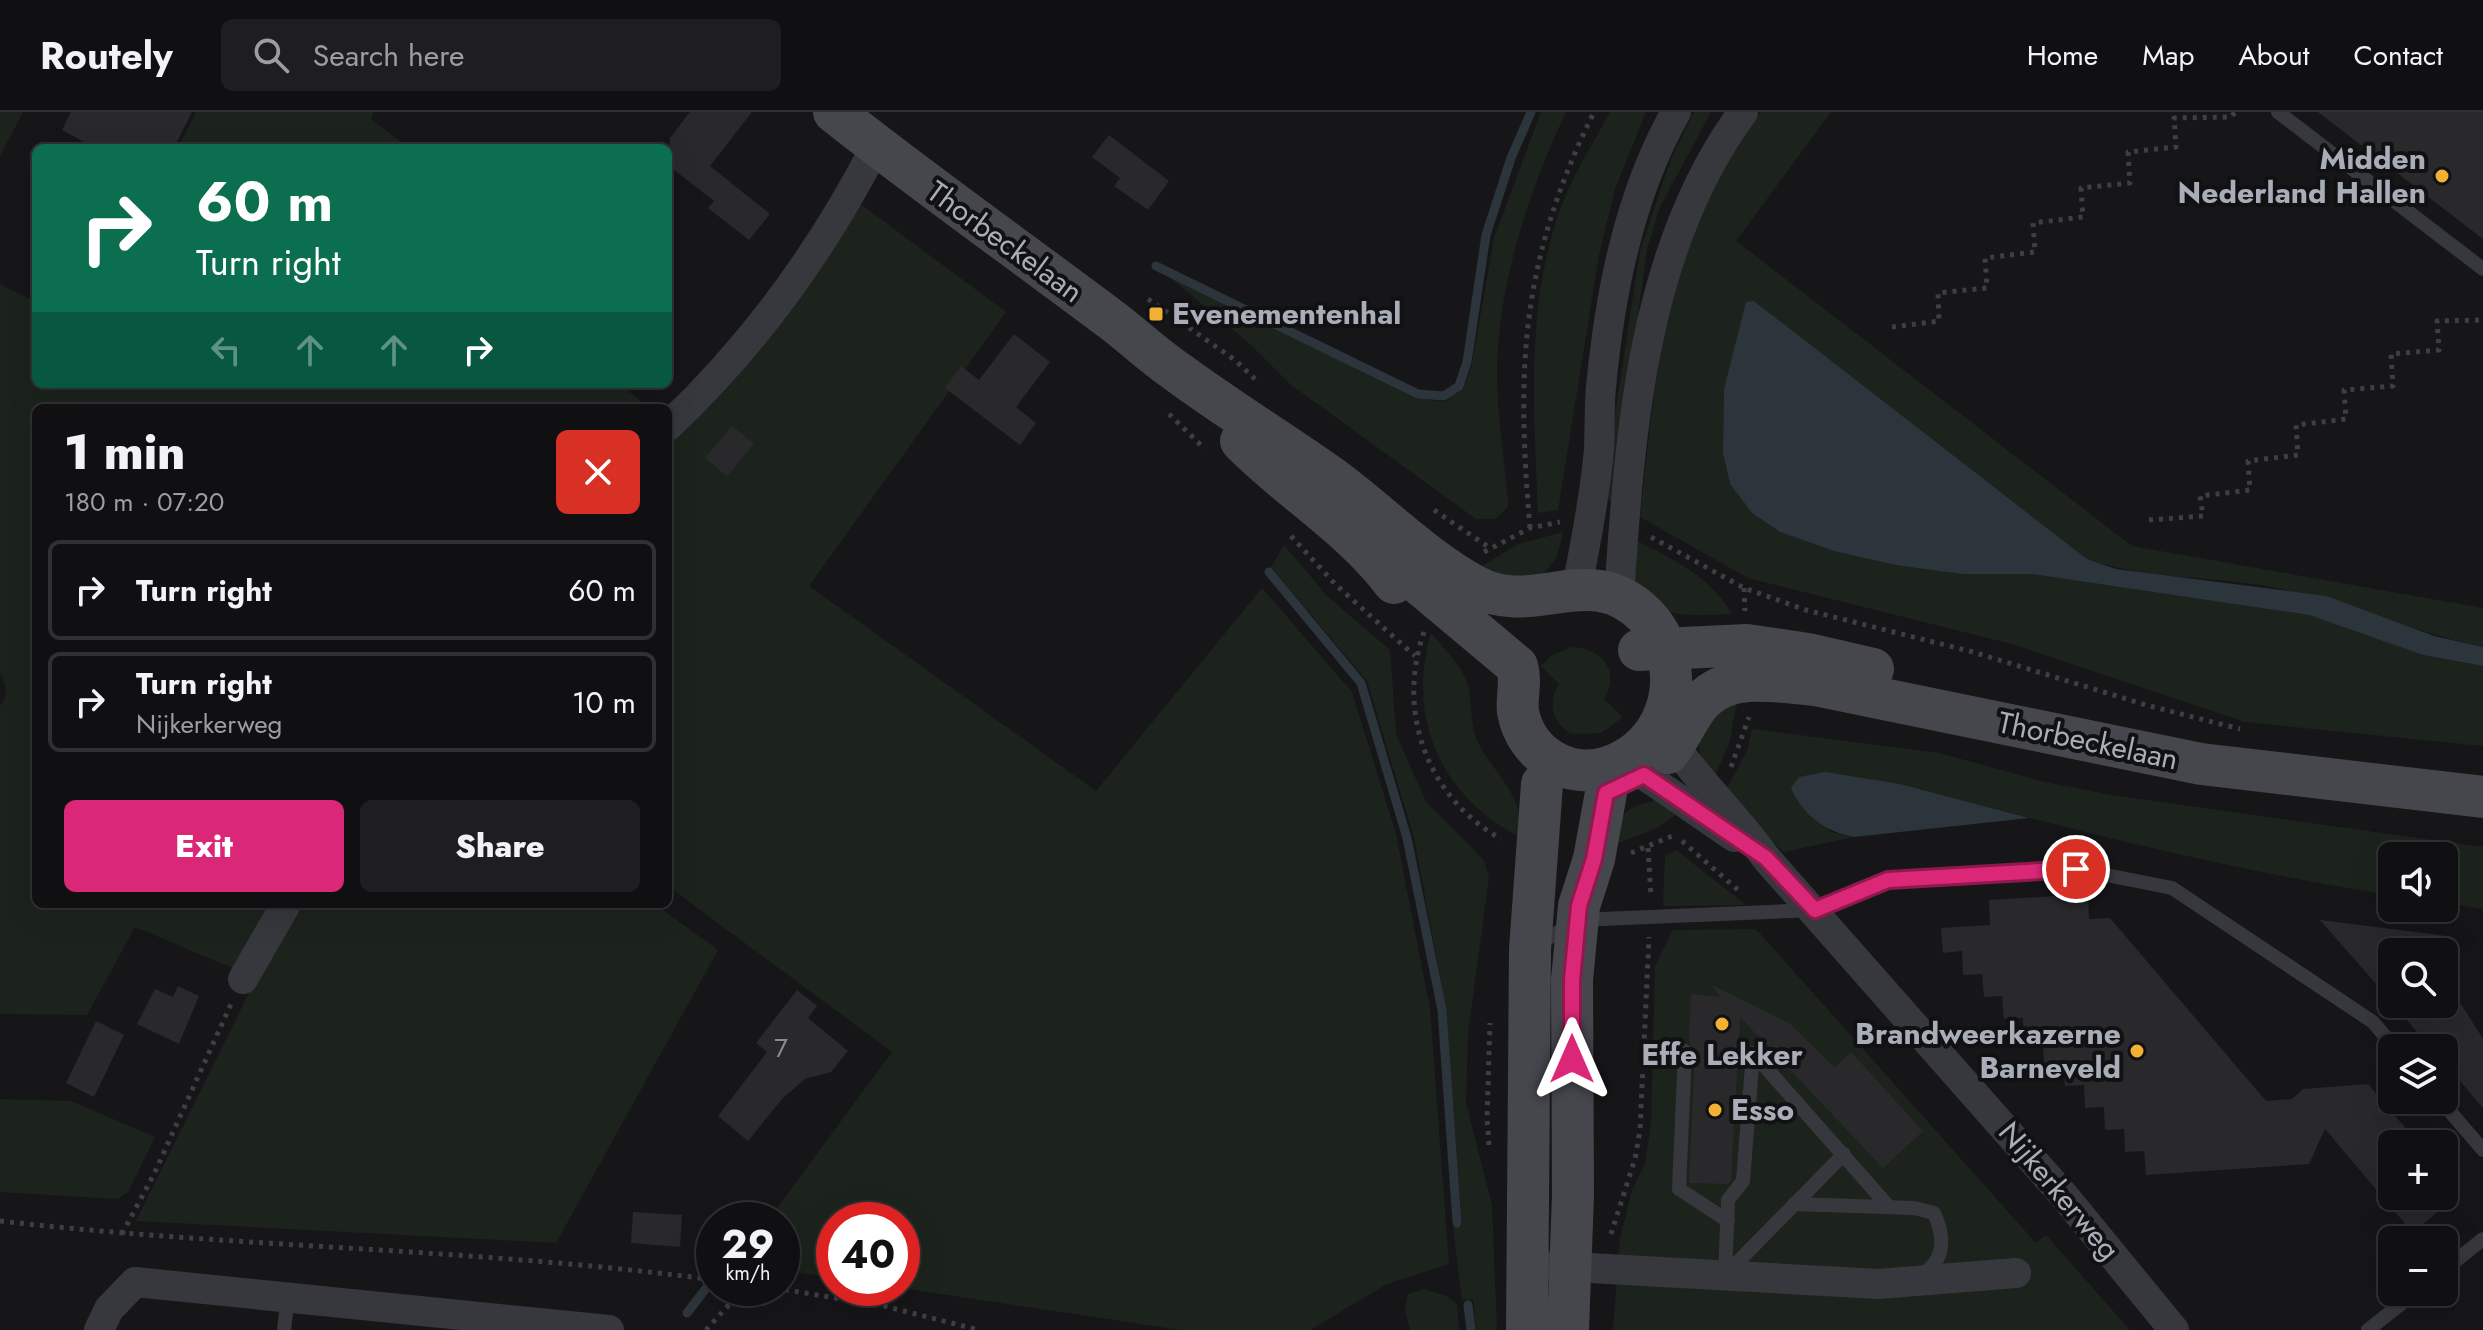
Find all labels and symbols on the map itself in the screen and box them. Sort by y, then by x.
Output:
place label: Midden Nederland Hallen [2178,137,2426,214]
marker: Midden Nederland Hallen [2433,167,2451,185]
street label: Thorbeckelaan [919,170,1092,313]
place label: Evenementenhal [1172,292,1401,335]
marker: Evenementenhal [1147,305,1165,323]
street label: Thorbeckelaan [1994,700,2182,781]
pin [2042,835,2110,903]
place label: Brandweerkazerne Barneveld [1855,1012,2121,1089]
marker: Effe Lekker [1713,1015,1731,1033]
position arrow [1530,1017,1614,1101]
house number: 7 [774,1029,788,1067]
place label: Effe Lekker [1641,1033,1803,1076]
marker: Brandweerkazerne Barneveld [2128,1042,2146,1060]
place label: Esso [1731,1088,1794,1131]
marker: Esso [1706,1101,1724,1119]
street label: Nijkerkerweg [1989,1112,2130,1269]
speed limit sign: 40 [816,1202,920,1306]

